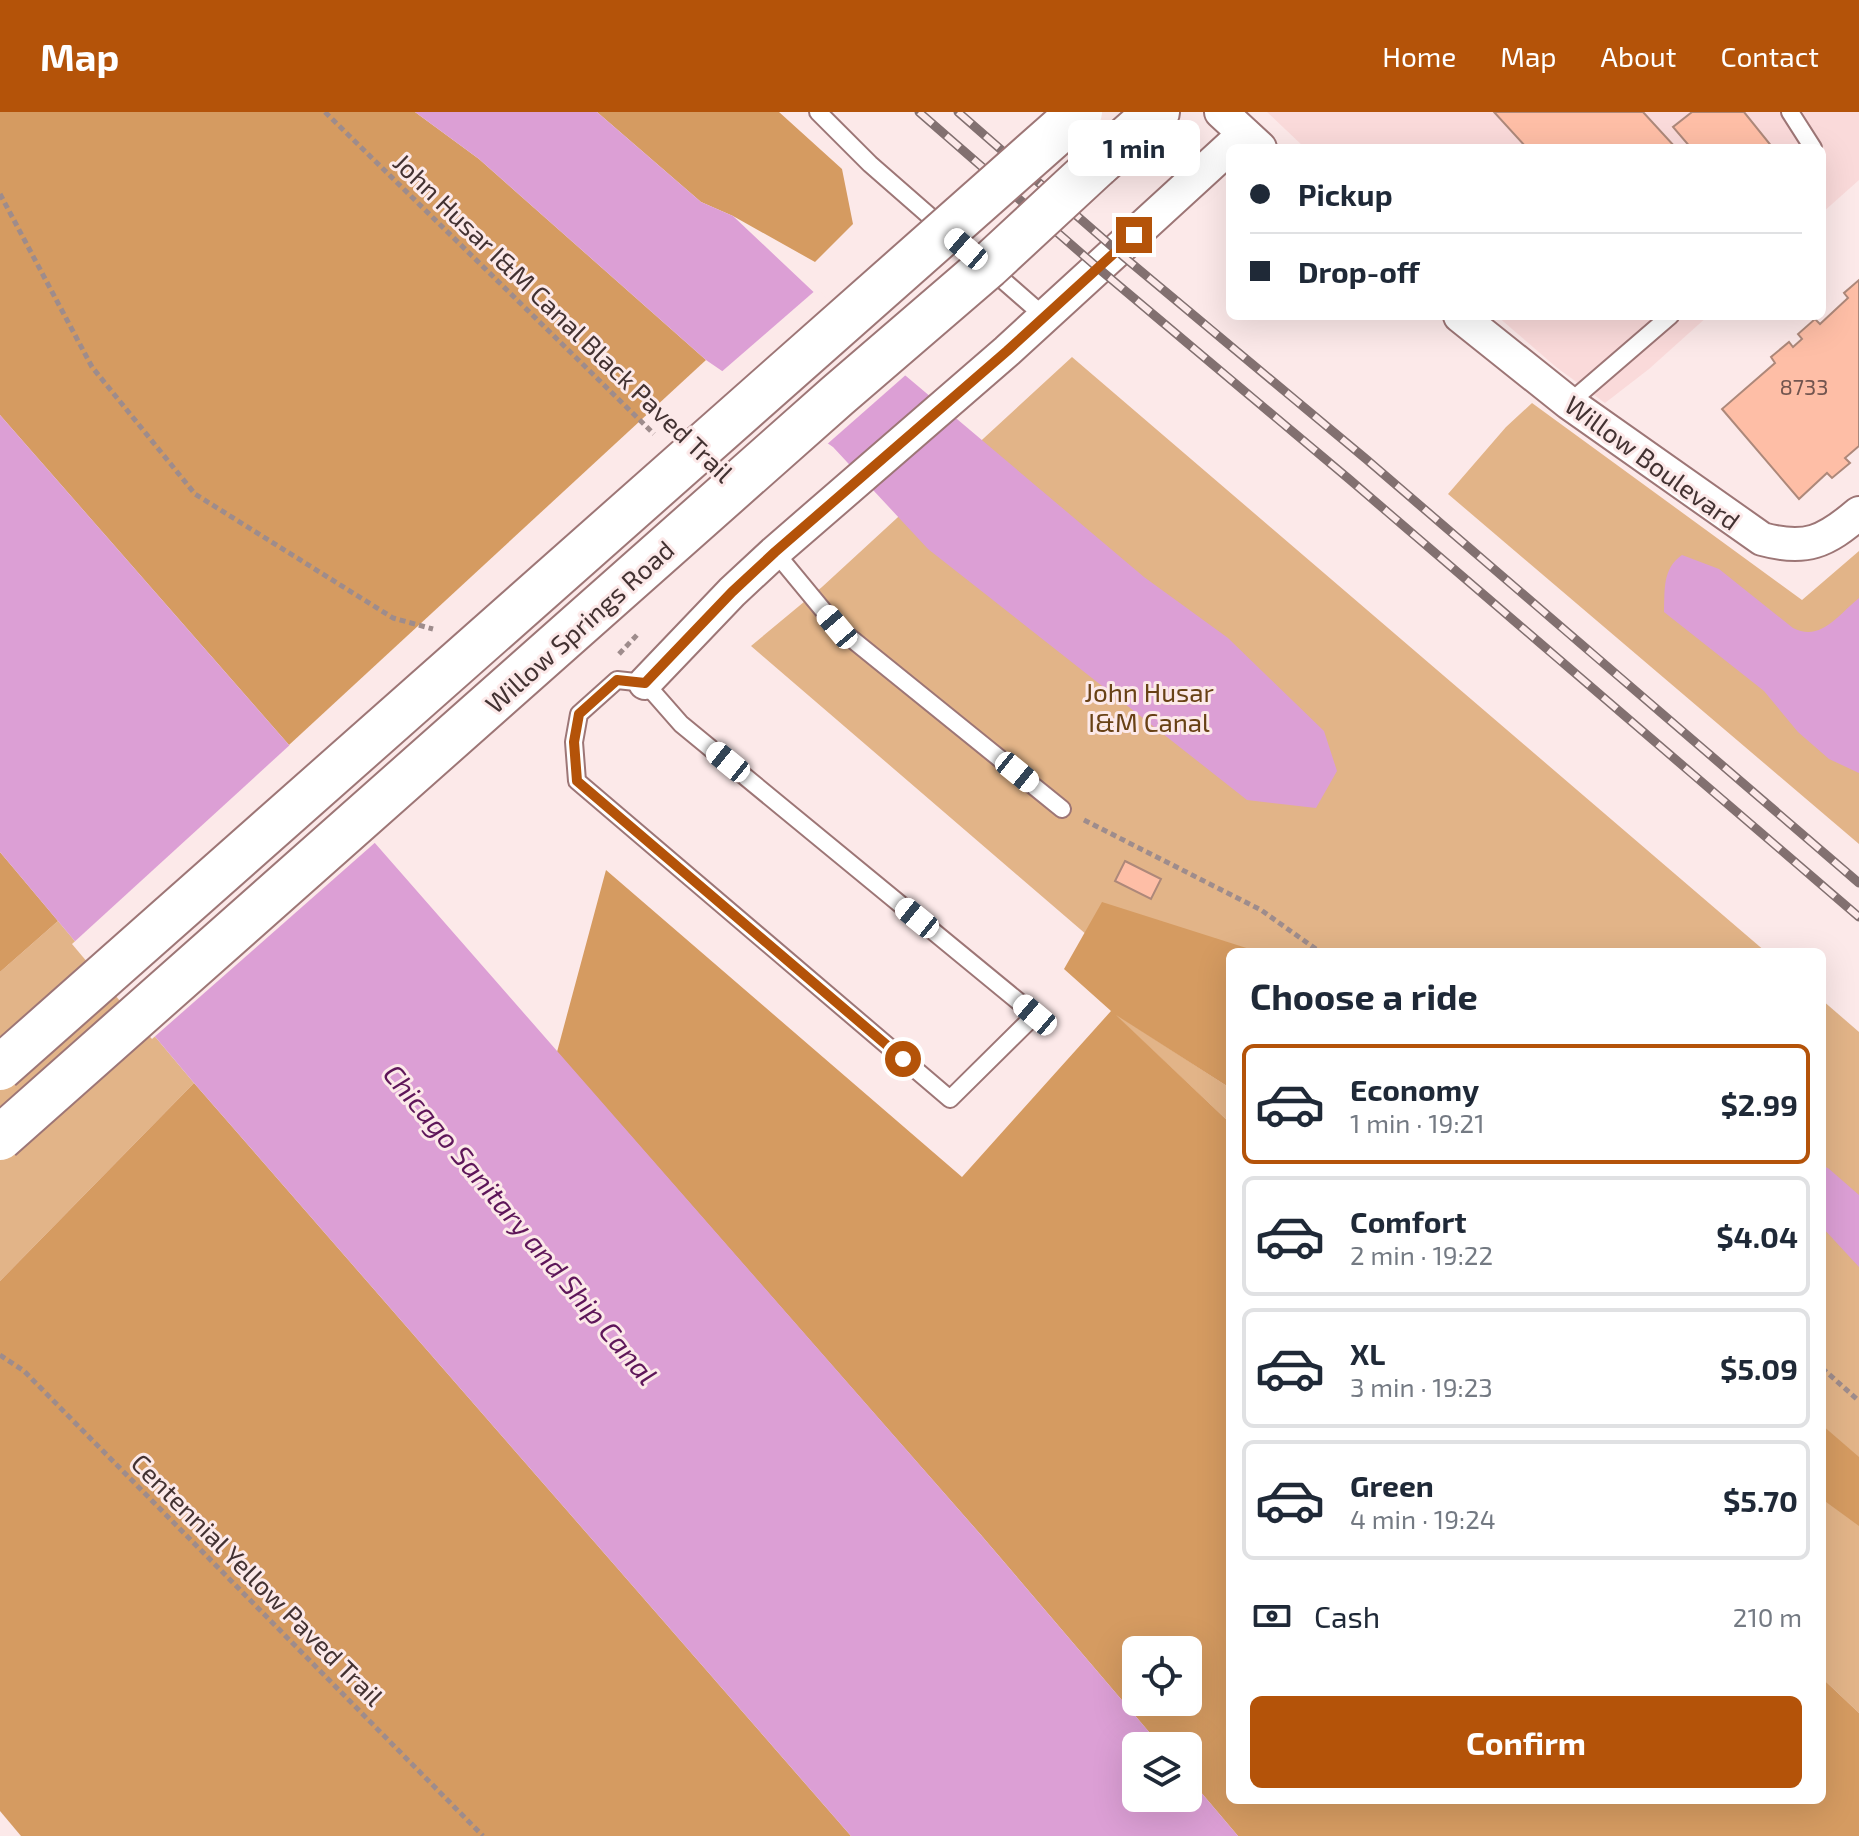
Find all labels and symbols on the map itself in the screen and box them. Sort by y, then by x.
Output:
callout: 1 min [1068,119,1200,175]
street label: John Husar I&M Canal Black Paved Trail [388,146,740,488]
route end [1116,217,1152,253]
car [940,224,992,274]
house number: 8733 [1779,373,1829,399]
street label: Willow Boulevard [1560,388,1746,536]
street label: Willow Springs Road [478,533,680,719]
car [812,601,862,653]
park label: John Husar I&M Canal [1084,676,1214,737]
car [702,738,754,786]
car [991,748,1043,796]
car [891,894,943,942]
car [1009,990,1061,1040]
route start [885,1041,921,1077]
water label: Chicago Sanitary and Ship Canal [377,1057,665,1391]
street label: Centennial Yellow Paved Trail [126,1447,391,1712]

